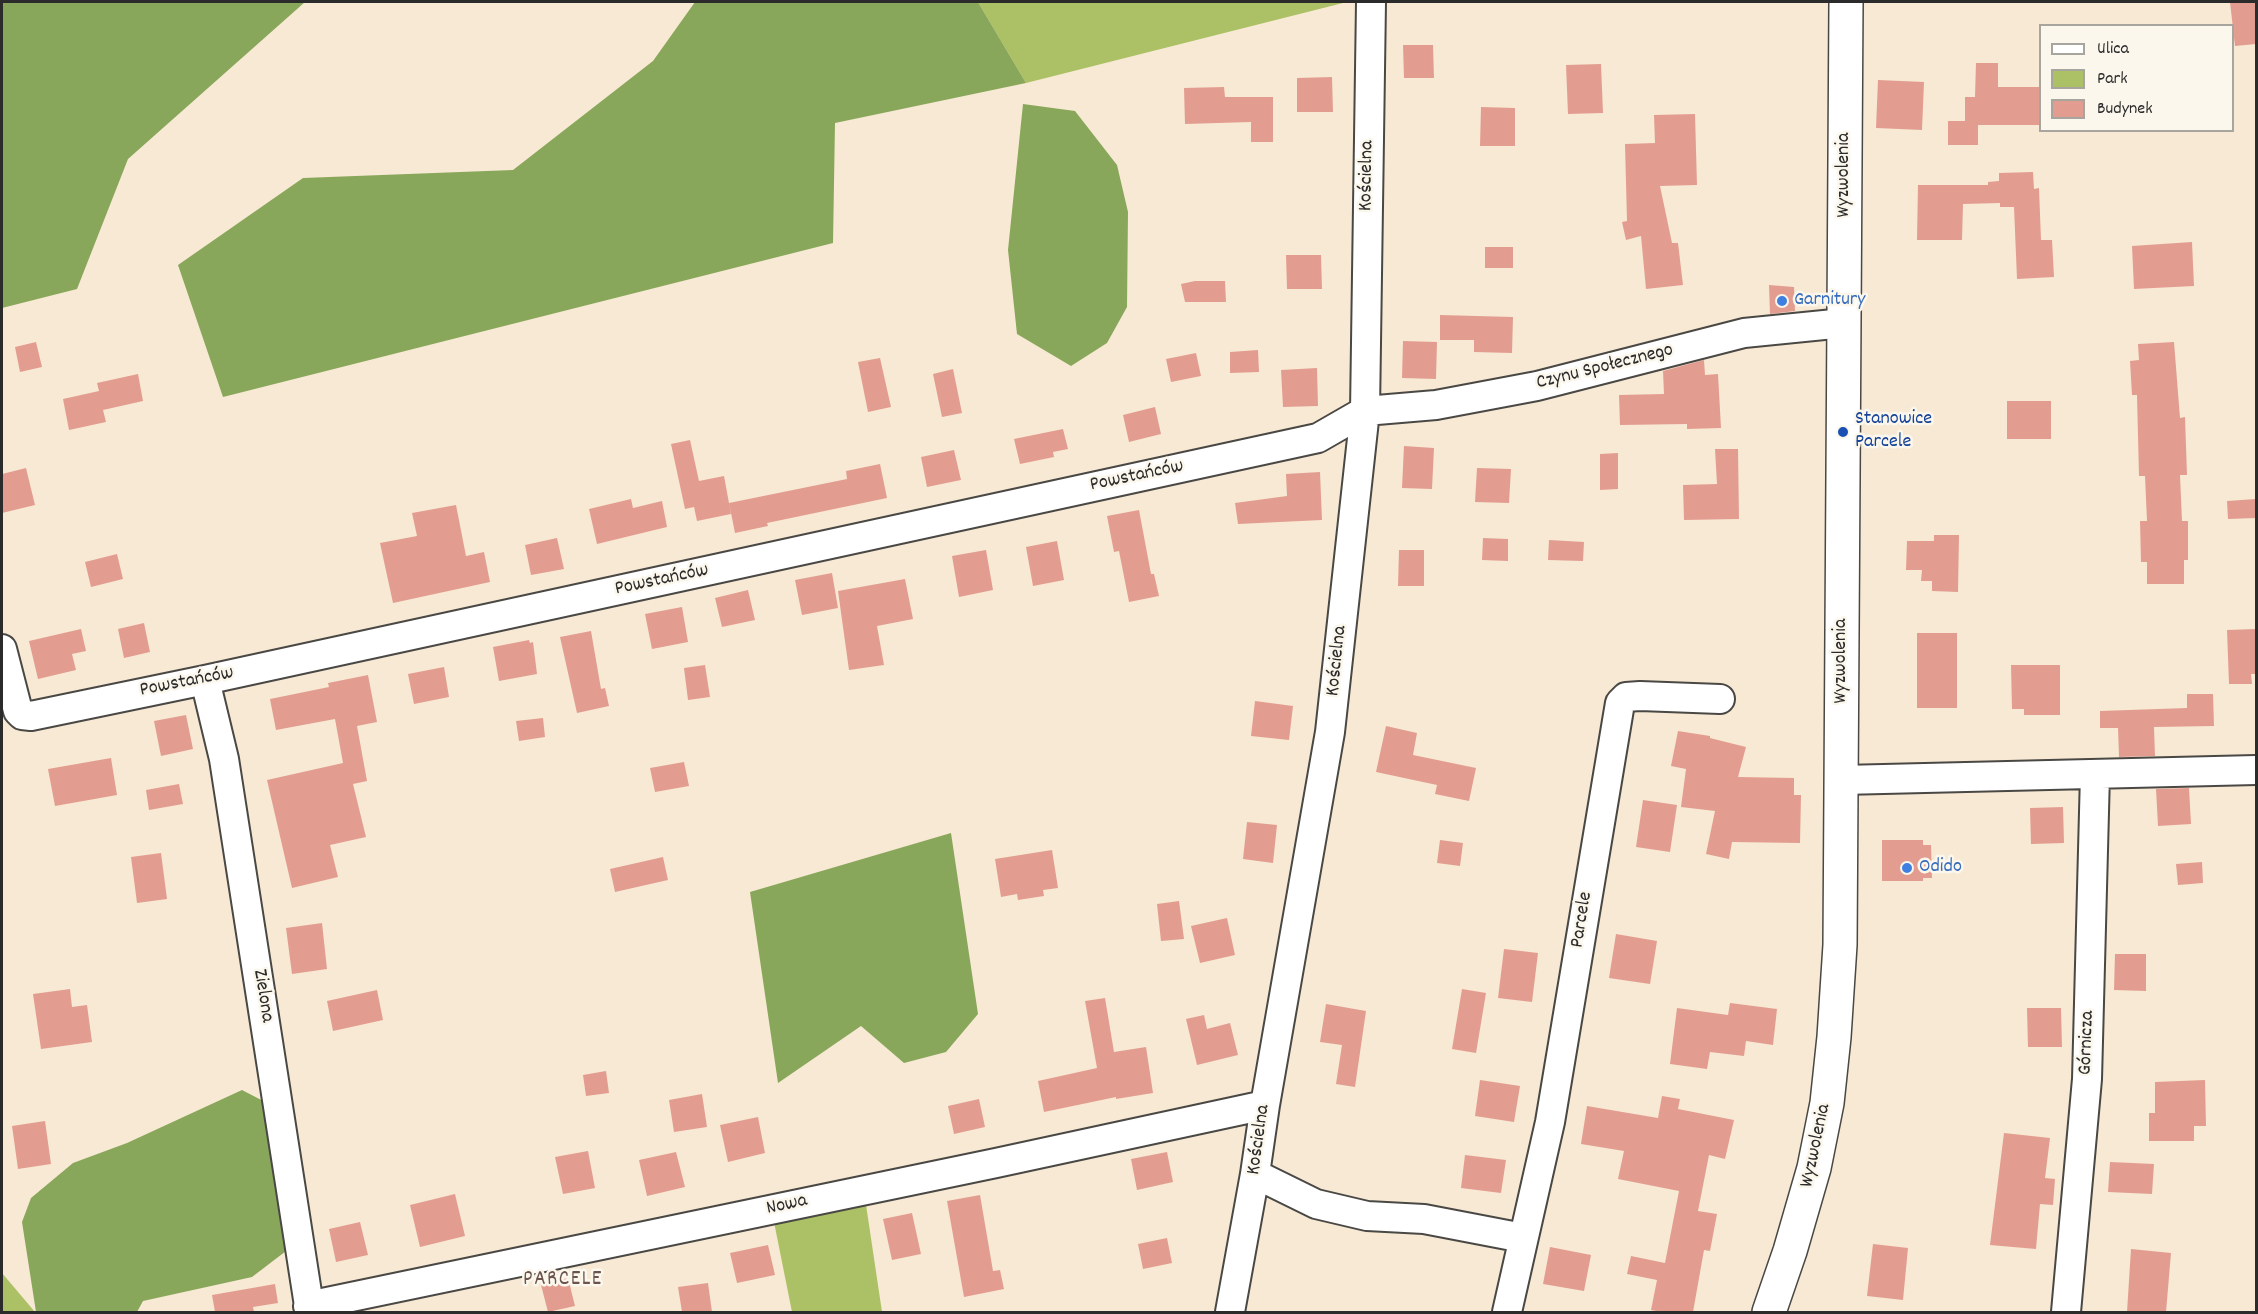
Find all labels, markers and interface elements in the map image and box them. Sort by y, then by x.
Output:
legend [2039,24,2234,132]
text: Ulica [2097,37,2129,62]
text: Park [2097,67,2128,92]
text: Budynek [2097,97,2153,122]
street label: Wyzwolenia [1833,133,1857,217]
street label: Kościelna [1355,140,1381,212]
place label: Garnitury [1794,289,1865,313]
marker: Garnitury [1775,294,1789,308]
street label: Czynu Społecznego [1534,339,1676,397]
place label: Stanowice Parcele [1855,408,1932,455]
marker: Stanowice Parcele [1836,425,1850,439]
street label: Powstańców [1088,455,1186,499]
street label: Powstańców [613,559,711,603]
street label: Wyzwolenia [1830,619,1854,703]
street label: Kościelna [1322,625,1354,697]
street label: Powstańców [138,662,236,704]
place label: Odido [1919,856,1962,880]
marker: Odido [1900,861,1914,875]
street label: Parcele [1567,890,1599,950]
street label: Zielona [246,968,278,1024]
street label: Górnicza [2075,1010,2101,1076]
street label: Wyzwolenia [1796,1102,1838,1190]
street label: Kościelna [1243,1103,1277,1177]
street label: Nowa [764,1190,810,1222]
district label: PARCELE [523,1268,603,1294]

